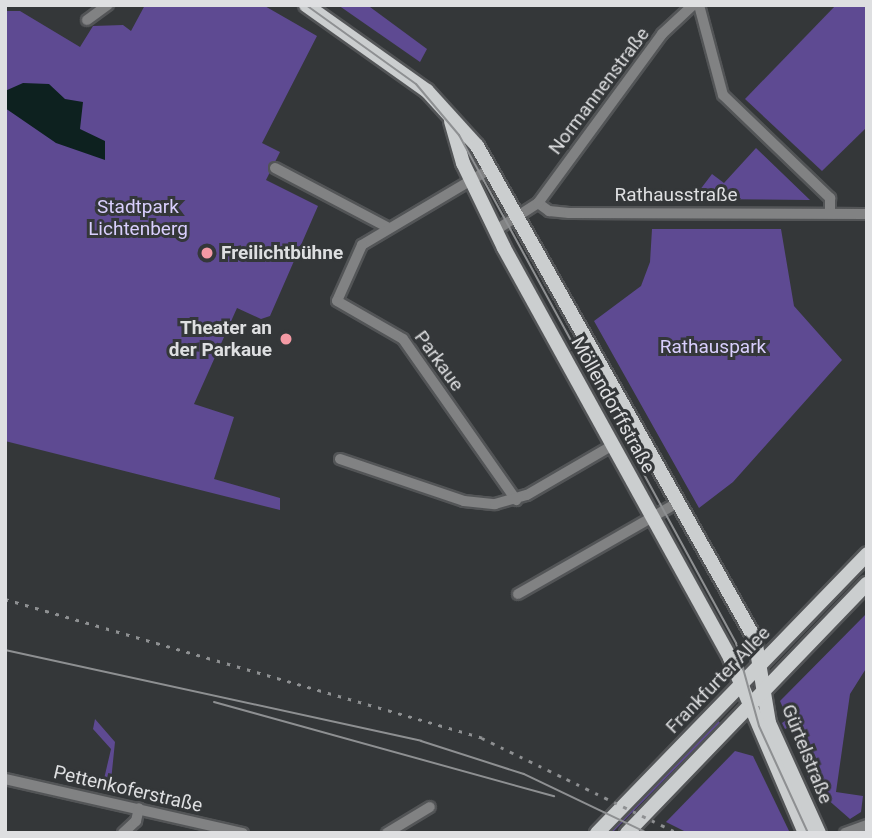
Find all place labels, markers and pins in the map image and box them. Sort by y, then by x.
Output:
place label: Freilichtbühne [221,242,343,264]
marker: Freilichtbühne [199,245,215,261]
place label: Theater an der Parkaue [169,317,272,361]
marker: Theater an der Parkaue [278,331,294,347]

